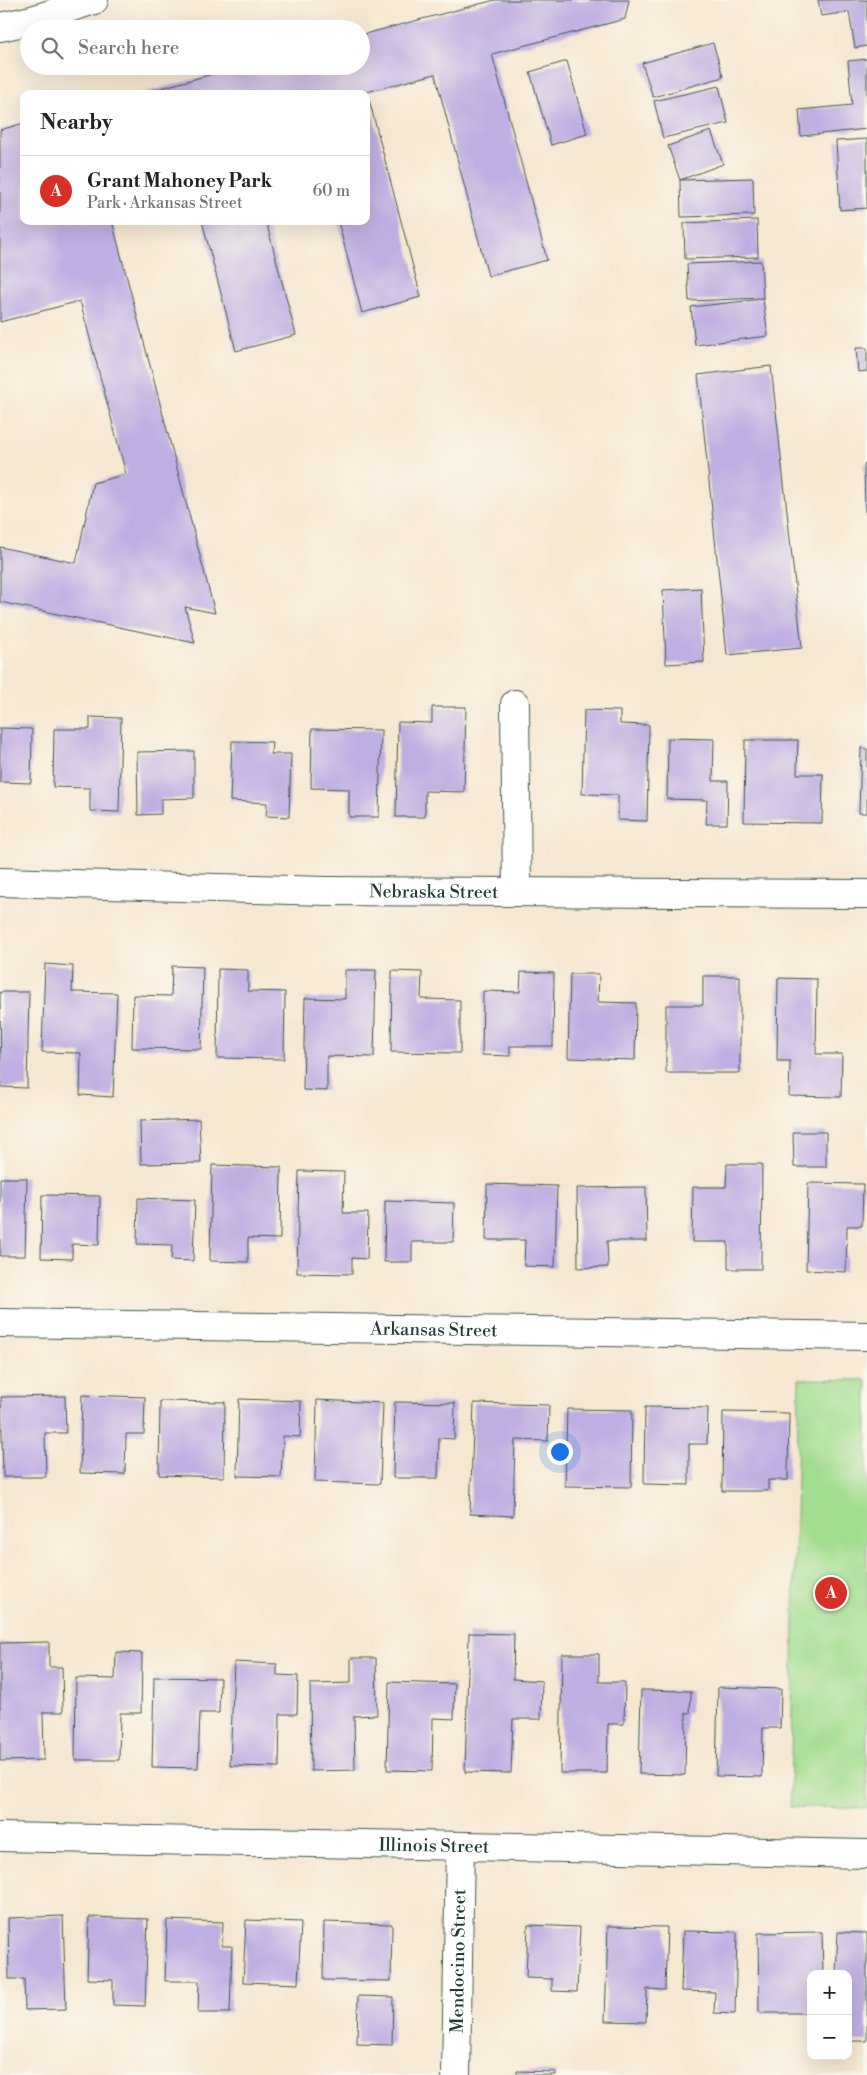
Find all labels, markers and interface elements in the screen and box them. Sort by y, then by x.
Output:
search box [20,20,370,75]
icon: search [38,34,66,62]
text: Search here [78,36,179,60]
text: Nearby [40,110,113,136]
text: Grant Mahoney Park [87,169,272,193]
text: A [50,181,62,201]
text: 60 m [312,181,350,201]
text: Park · Arkansas Street [87,193,243,213]
street label: Nebraska Street [369,880,499,904]
street label: Arkansas Street [369,1318,498,1342]
your location [547,1439,573,1465]
pin: A [815,1574,847,1612]
street label: Illinois Street [378,1833,490,1859]
street label: Mendocino Street [446,1888,471,2034]
map controls [807,1970,852,2060]
button: + [807,1970,852,2015]
button: − [807,2015,852,2060]

